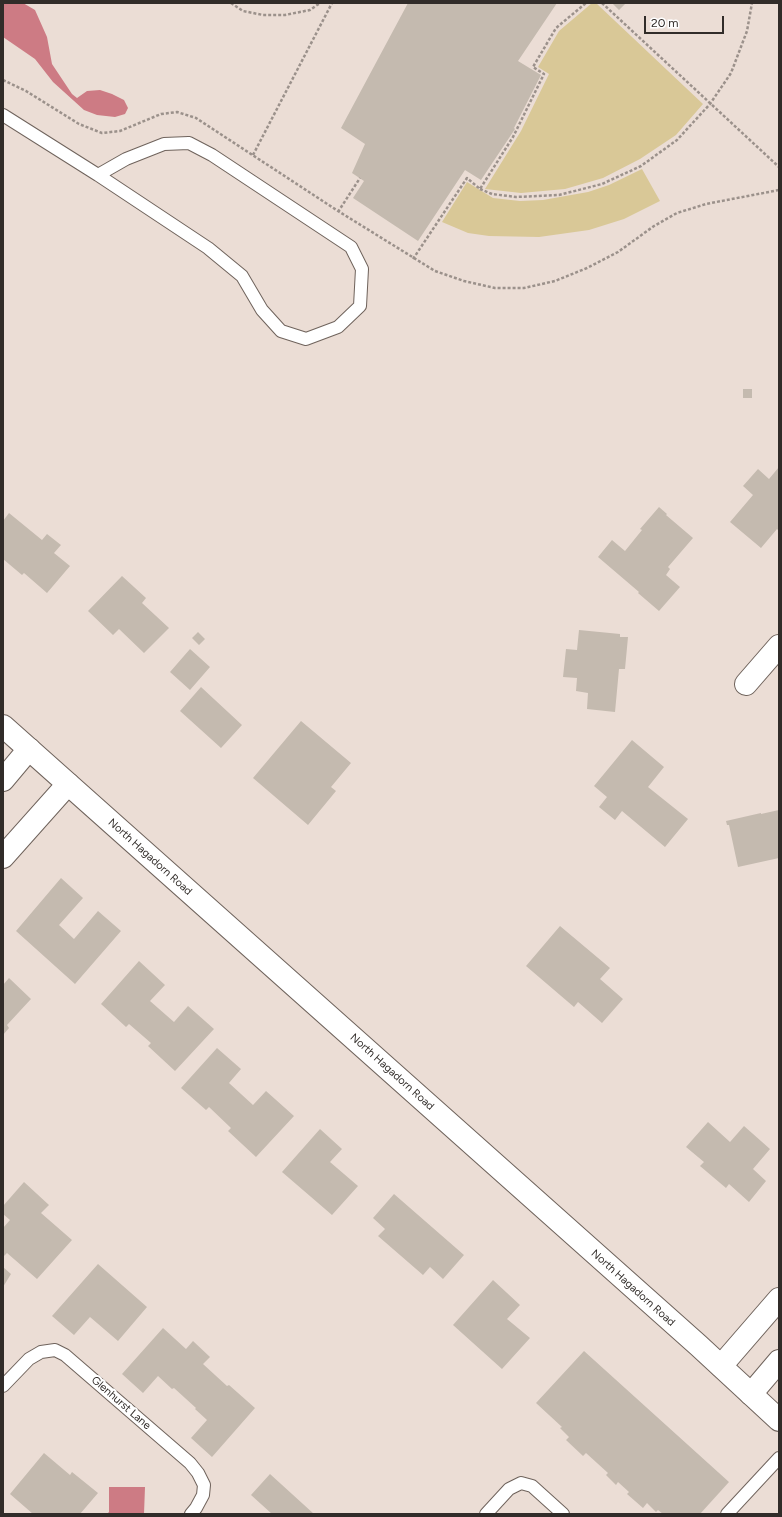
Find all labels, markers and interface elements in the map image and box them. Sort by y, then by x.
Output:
scale bar [646,8,726,34]
text: 20 m [651,16,679,30]
street label: North Hagadorn Road [105,816,195,898]
street label: North Hagadorn Road [347,1031,437,1113]
street label: North Hagadorn Road [588,1247,678,1329]
street label: Glenhurst Lane [89,1374,153,1432]

